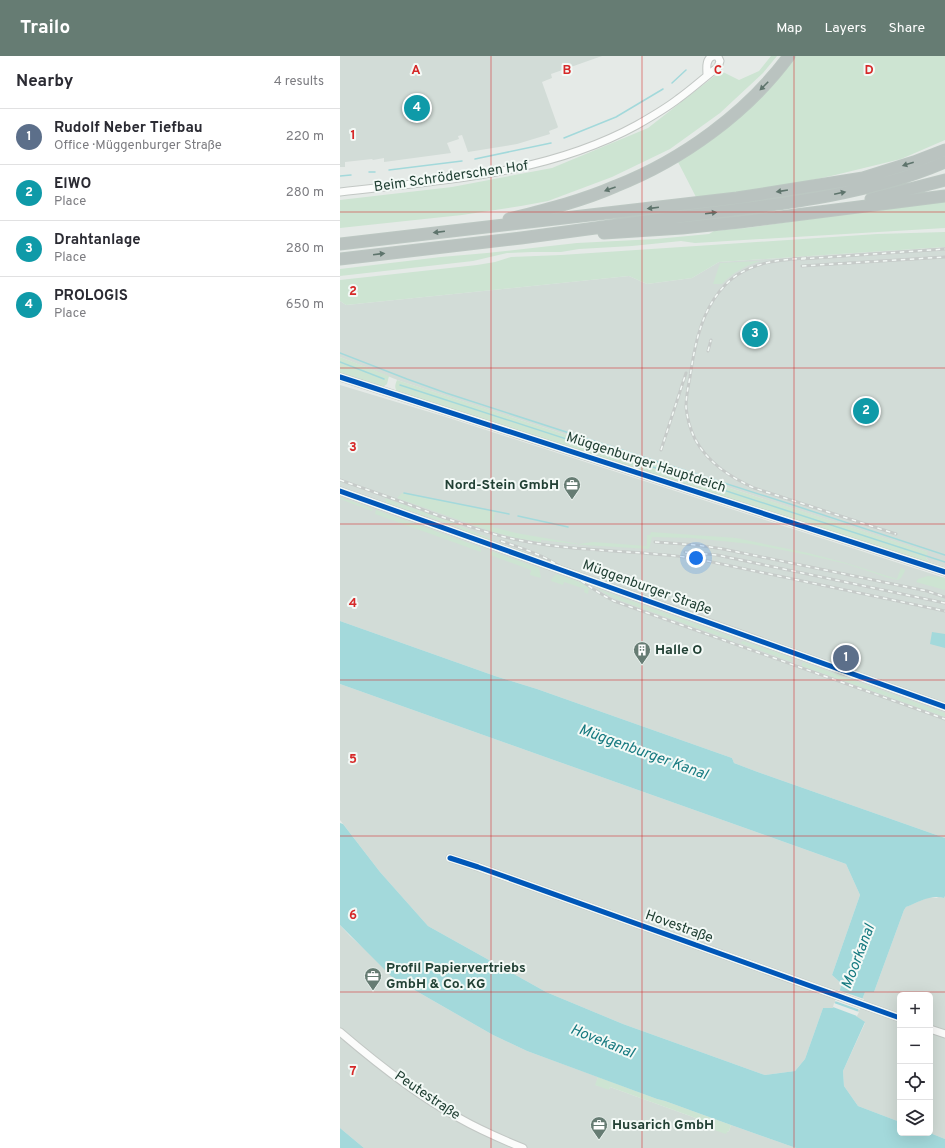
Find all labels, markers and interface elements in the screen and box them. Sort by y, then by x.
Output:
text: Trailo [20,16,70,40]
text: Map [776,20,802,37]
text: Layers [824,20,866,37]
text: Share [888,20,925,37]
text: A [411,63,421,79]
text: B [563,63,572,79]
text: C [714,63,722,79]
text: D [864,63,874,79]
text: Nearby [16,71,73,93]
text: 4 results [274,74,324,90]
one-way arrow [759,81,768,91]
pin: 4 [404,93,430,123]
text: Rudolf Neber Tiefbau [54,119,203,138]
text: 1 [350,128,356,144]
text: 1 [26,129,32,145]
text: 220 m [286,129,324,145]
text: Office · Müggenburger Straße [54,138,222,154]
street label: Beim Schröderschen Hof [373,158,530,196]
one-way arrow [902,161,914,167]
text: ElWO [54,175,91,194]
text: 2 [25,185,33,201]
text: 280 m [286,185,324,201]
one-way arrow [604,186,616,192]
one-way arrow [776,188,788,194]
one-way arrow [834,190,846,196]
text: Place [54,194,86,210]
one-way arrow [647,205,659,211]
one-way arrow [705,210,717,216]
one-way arrow [433,229,445,235]
text: Drahtanlage [54,231,141,250]
text: 3 [25,241,33,257]
text: 280 m [286,241,324,257]
text: Place [54,250,86,266]
one-way arrow [373,251,385,257]
text: 2 [349,284,357,300]
text: PROLOGIS [54,287,128,306]
text: 4 [25,297,33,313]
text: 650 m [286,297,324,313]
text: Place [54,306,86,322]
pin: 3 [742,319,768,349]
pin: 2 [853,396,879,426]
street label: Müggenburger Hauptdeich [564,429,728,497]
text: 3 [349,440,357,456]
office icon: Nord-Stein GmbH [562,475,582,500]
place label: Nord-Stein GmbH [445,477,559,494]
your location [686,548,706,568]
street label: Müggenburger Straße [580,557,714,619]
text: 4 [349,596,357,612]
building icon: Halle O [632,640,652,665]
place label: Halle O [655,642,702,659]
pin: 1 [833,643,859,673]
water label: Müggenburger Kanal [576,721,711,786]
text: 5 [349,752,357,768]
street label: Hovestraße [643,907,715,947]
text: 6 [349,908,357,924]
water label: Moorkanal [838,921,880,992]
place label: Profil Papiervertriebs GmbH & Co. KG [386,960,526,993]
office icon: Profil Papiervertriebs GmbH & Co. KG [363,966,383,991]
map controls [897,992,933,1136]
button: + [897,992,933,1028]
water label: Hovekanal [567,1021,638,1064]
button: − [897,1028,933,1064]
text: 7 [350,1064,357,1080]
button: locate [897,1064,933,1100]
street label: Peutestraße [391,1068,463,1124]
button: layers [897,1100,933,1136]
office icon: Husarich GmbH [589,1115,609,1140]
place label: Husarich GmbH [612,1117,714,1134]

